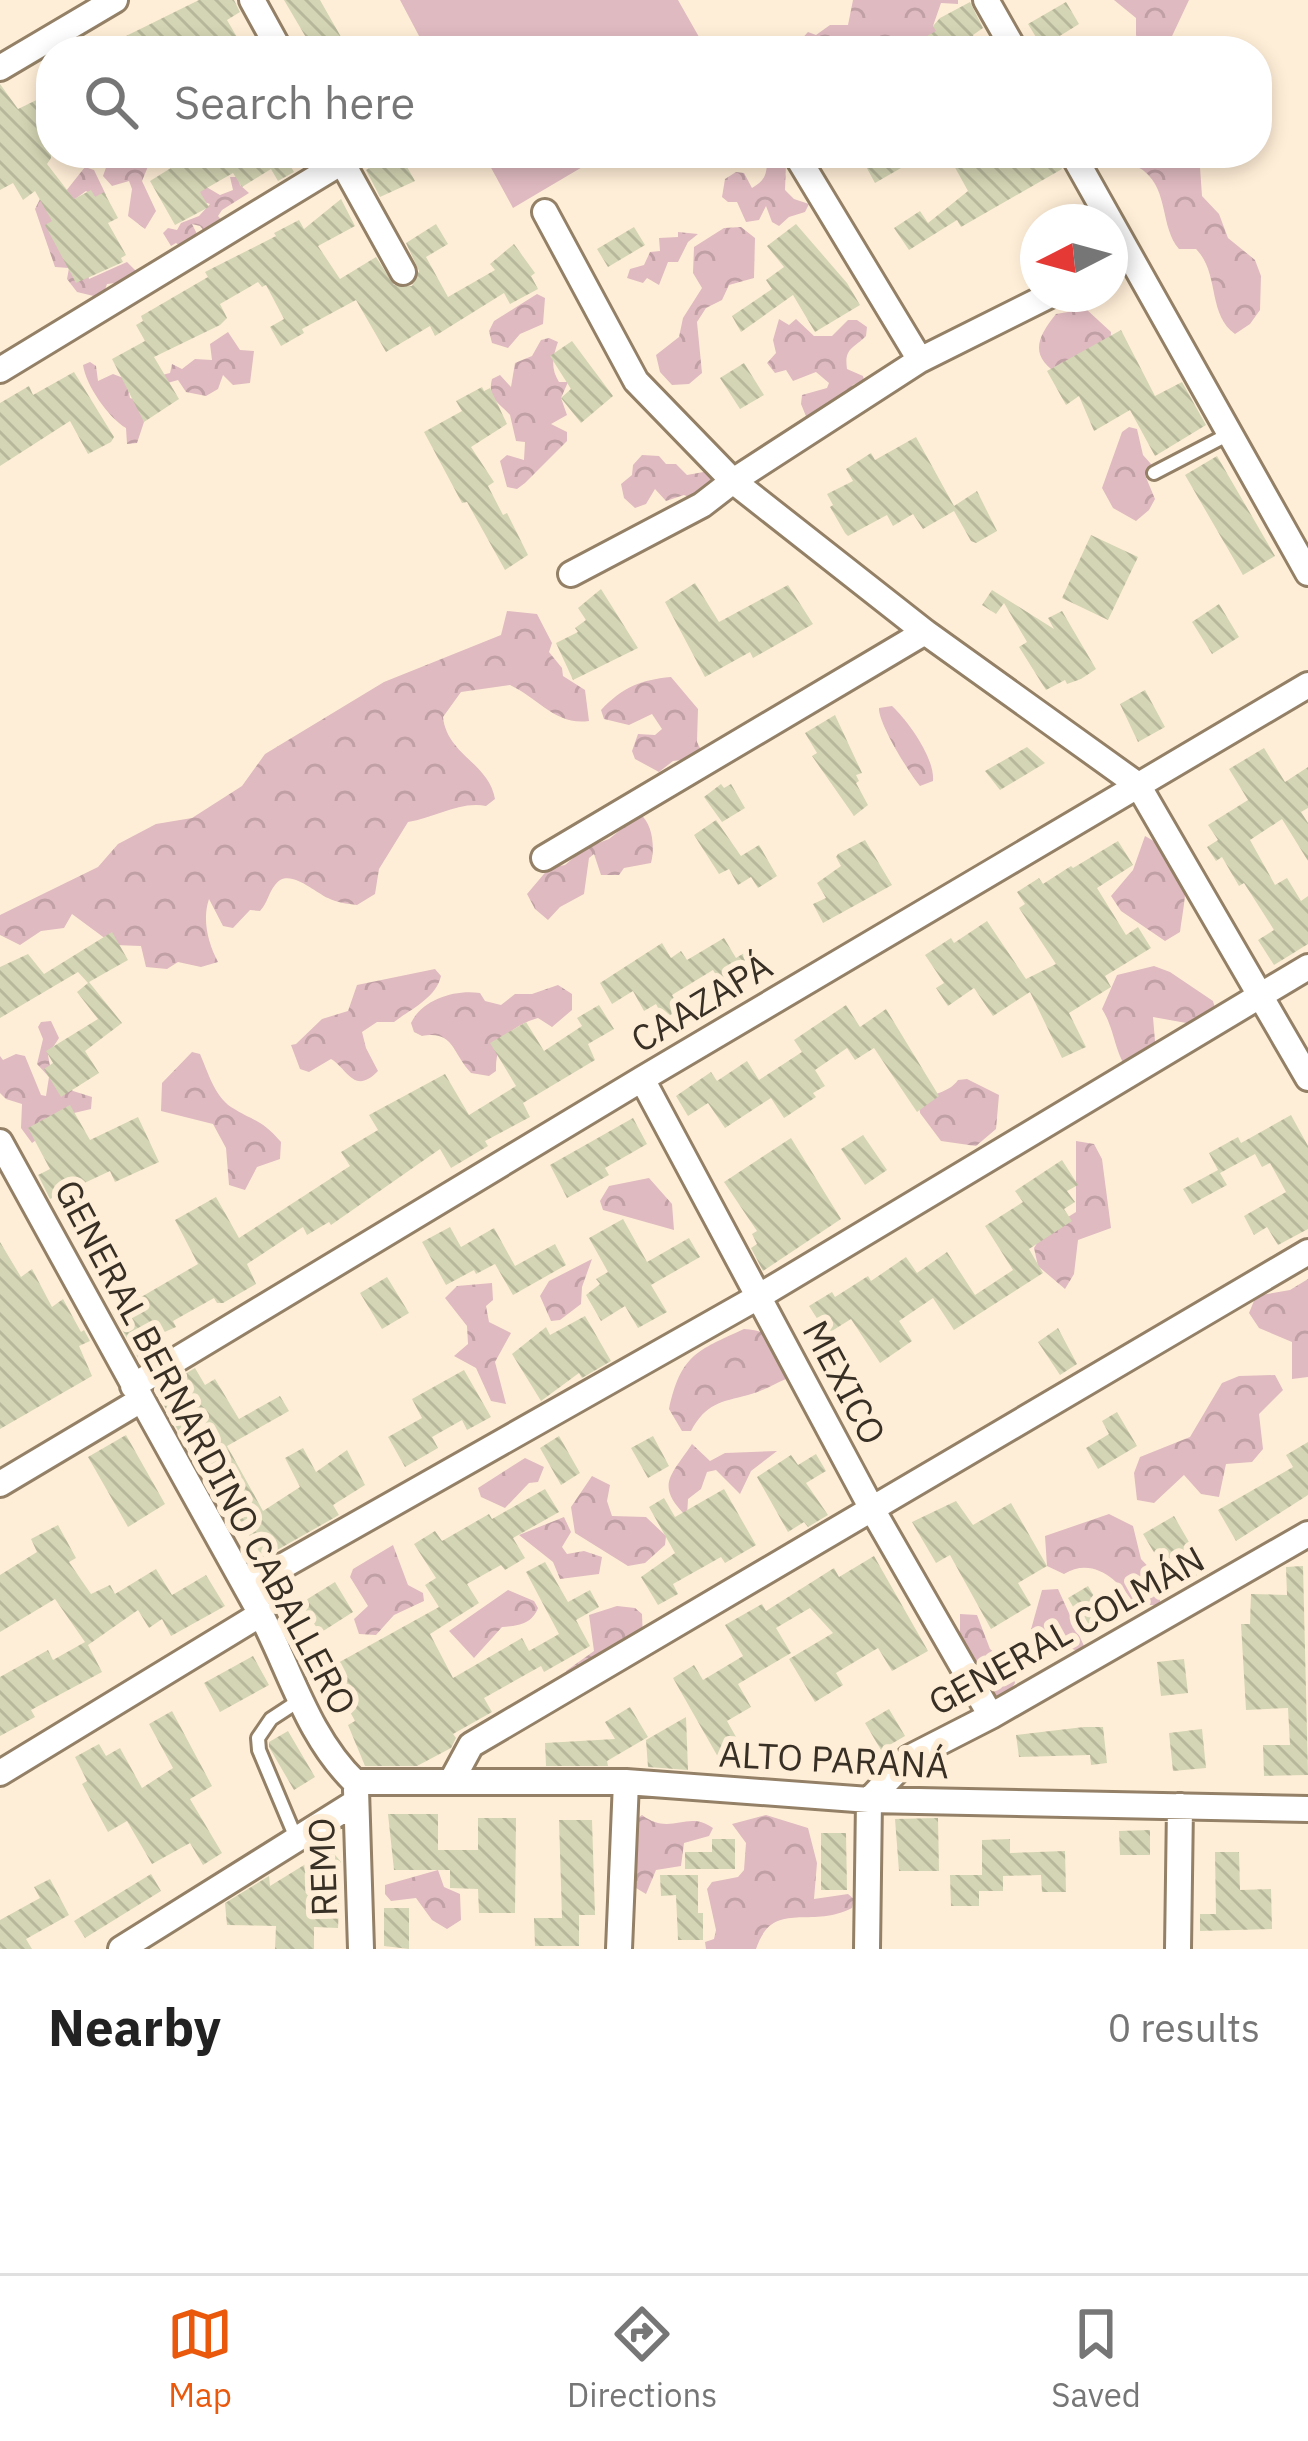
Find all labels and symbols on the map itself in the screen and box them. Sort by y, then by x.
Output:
north arrow [1020,204,1128,312]
street label: CAAZAPÁ [622,942,780,1062]
street label: GENERAL BERNARDINO CABALLERO [45,1171,367,1723]
street label: MEXICO [793,1312,897,1452]
street label: GENERAL COLMÁN [920,1535,1212,1725]
street label: ALTO PARANÁ [718,1730,950,1788]
street label: REMO [297,1817,347,1917]

